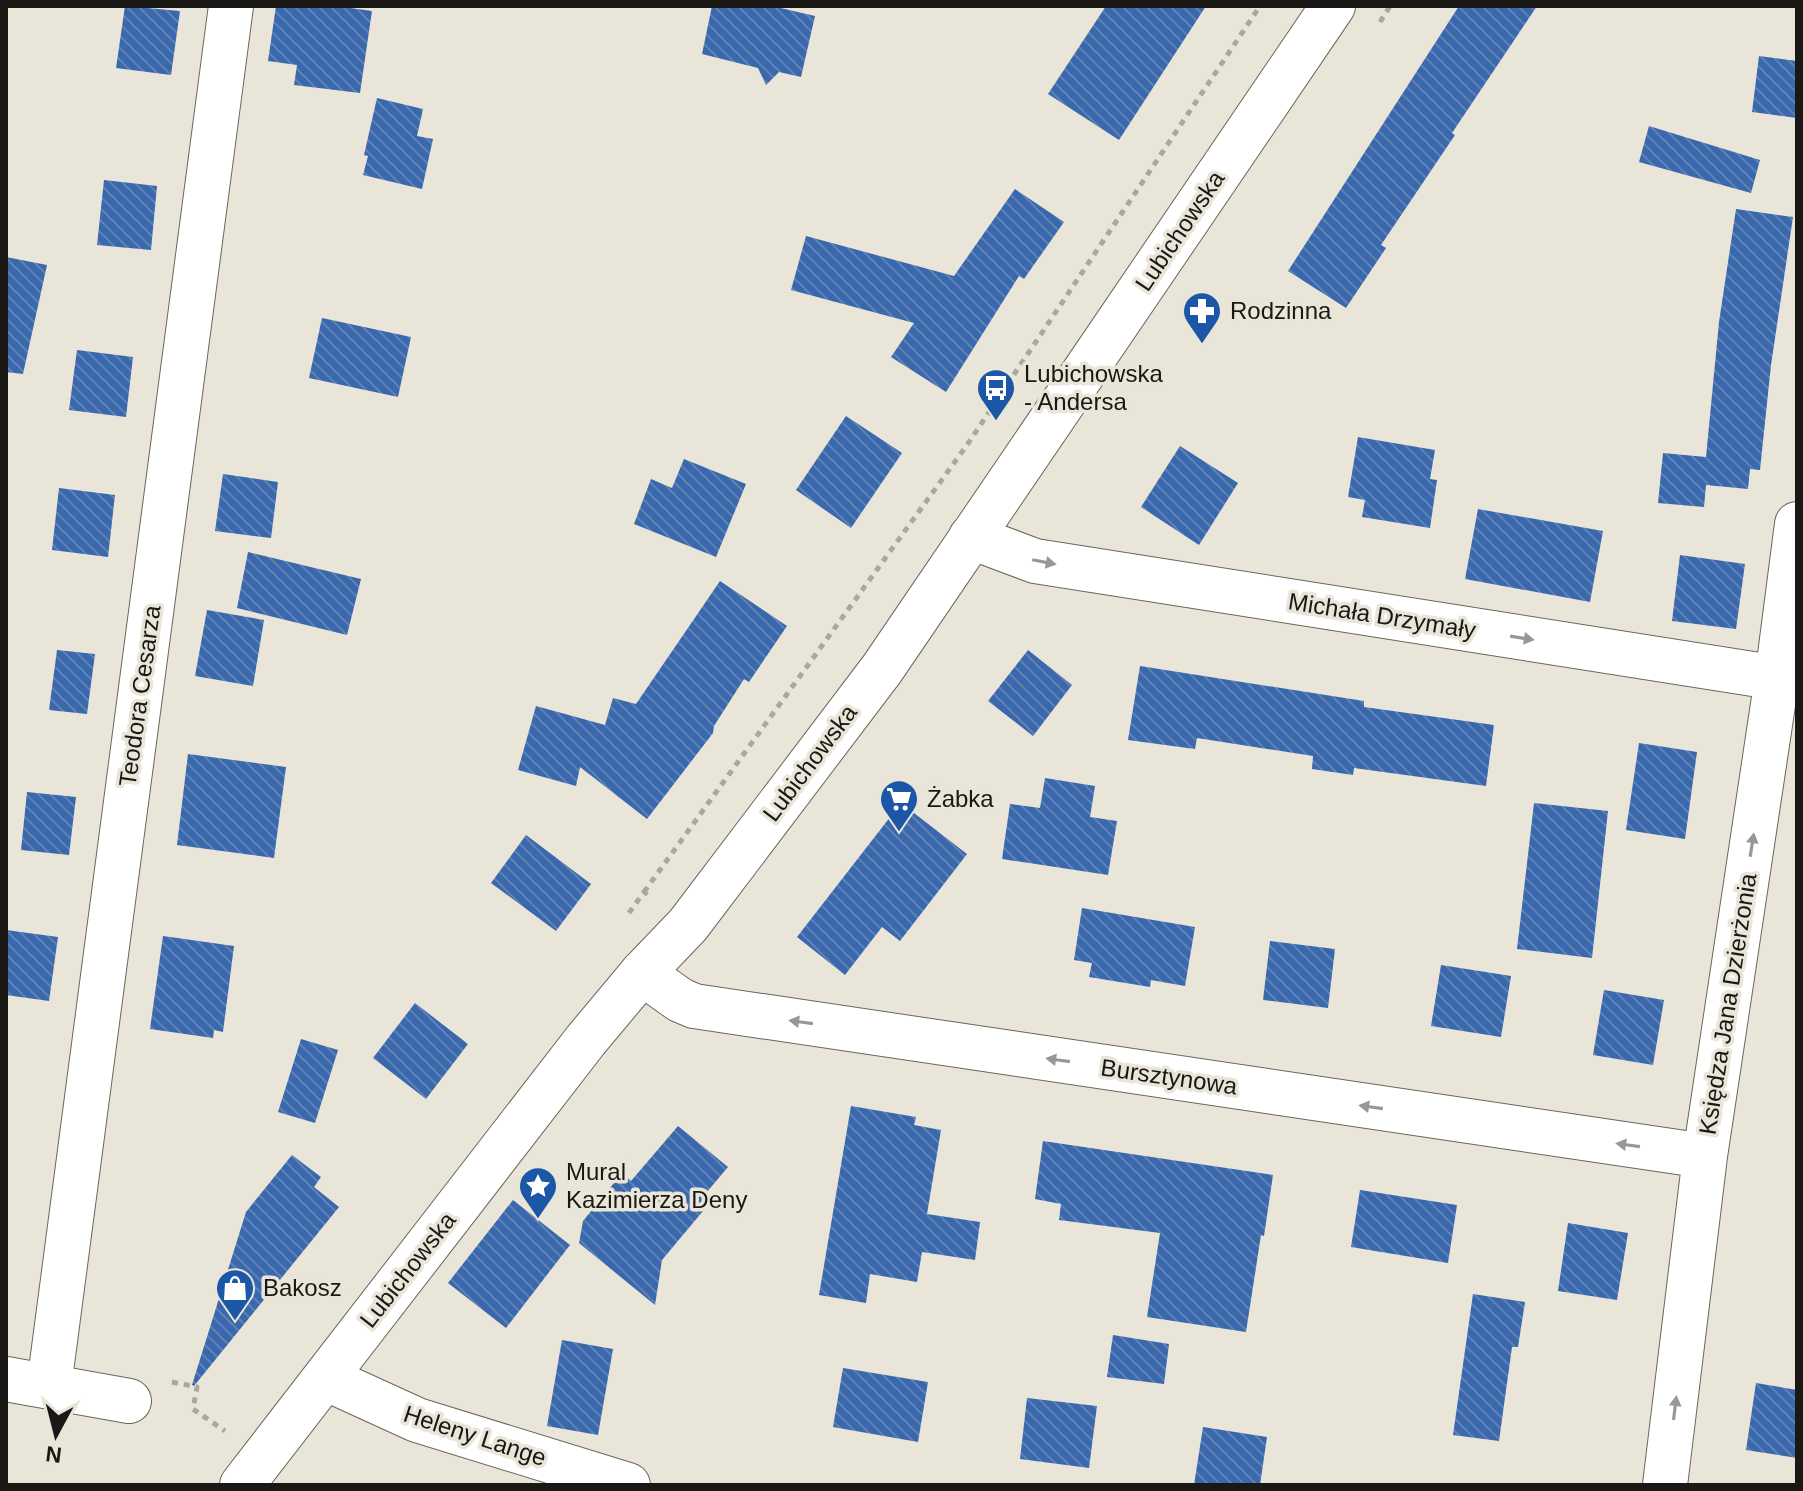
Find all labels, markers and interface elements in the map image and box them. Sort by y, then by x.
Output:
street label: Lubichowska [1130,165,1230,296]
pharmacy icon: Rodzinna [1181,290,1223,345]
place label: Rodzinna [1230,297,1332,324]
place label: Lubichowska - Andersa [1024,360,1163,415]
bus stop icon: Lubichowska - Andersa [975,367,1017,422]
one-way arrow [1032,556,1057,569]
street label: Michała Drzymały [1286,587,1478,644]
street label: Teodora Cesarza [113,603,166,788]
one-way arrow [1510,632,1535,645]
street label: Lubichowska [757,699,863,826]
supermarket icon: Żabka [878,778,920,833]
place label: Żabka [927,785,994,812]
one-way arrow [1746,832,1759,857]
street label: Księdza Jana Dzierżonia [1694,871,1762,1136]
one-way arrow [788,1015,813,1028]
one-way arrow [1045,1053,1070,1066]
street label: Bursztynowa [1099,1054,1240,1100]
one-way arrow [1358,1100,1383,1113]
one-way arrow [1615,1138,1640,1151]
place label: Mural Kazimierza Deny [566,1158,747,1213]
place icon: Mural Kazimierza Deny [517,1165,559,1220]
street label: Lubichowska [354,1206,461,1333]
shop icon: Bakosz [214,1267,256,1322]
place label: Bakosz [263,1274,342,1301]
north arrow [16,1395,96,1475]
one-way arrow [1668,1395,1681,1420]
street label: Heleny Lange [401,1400,550,1471]
text: N [44,1441,63,1468]

